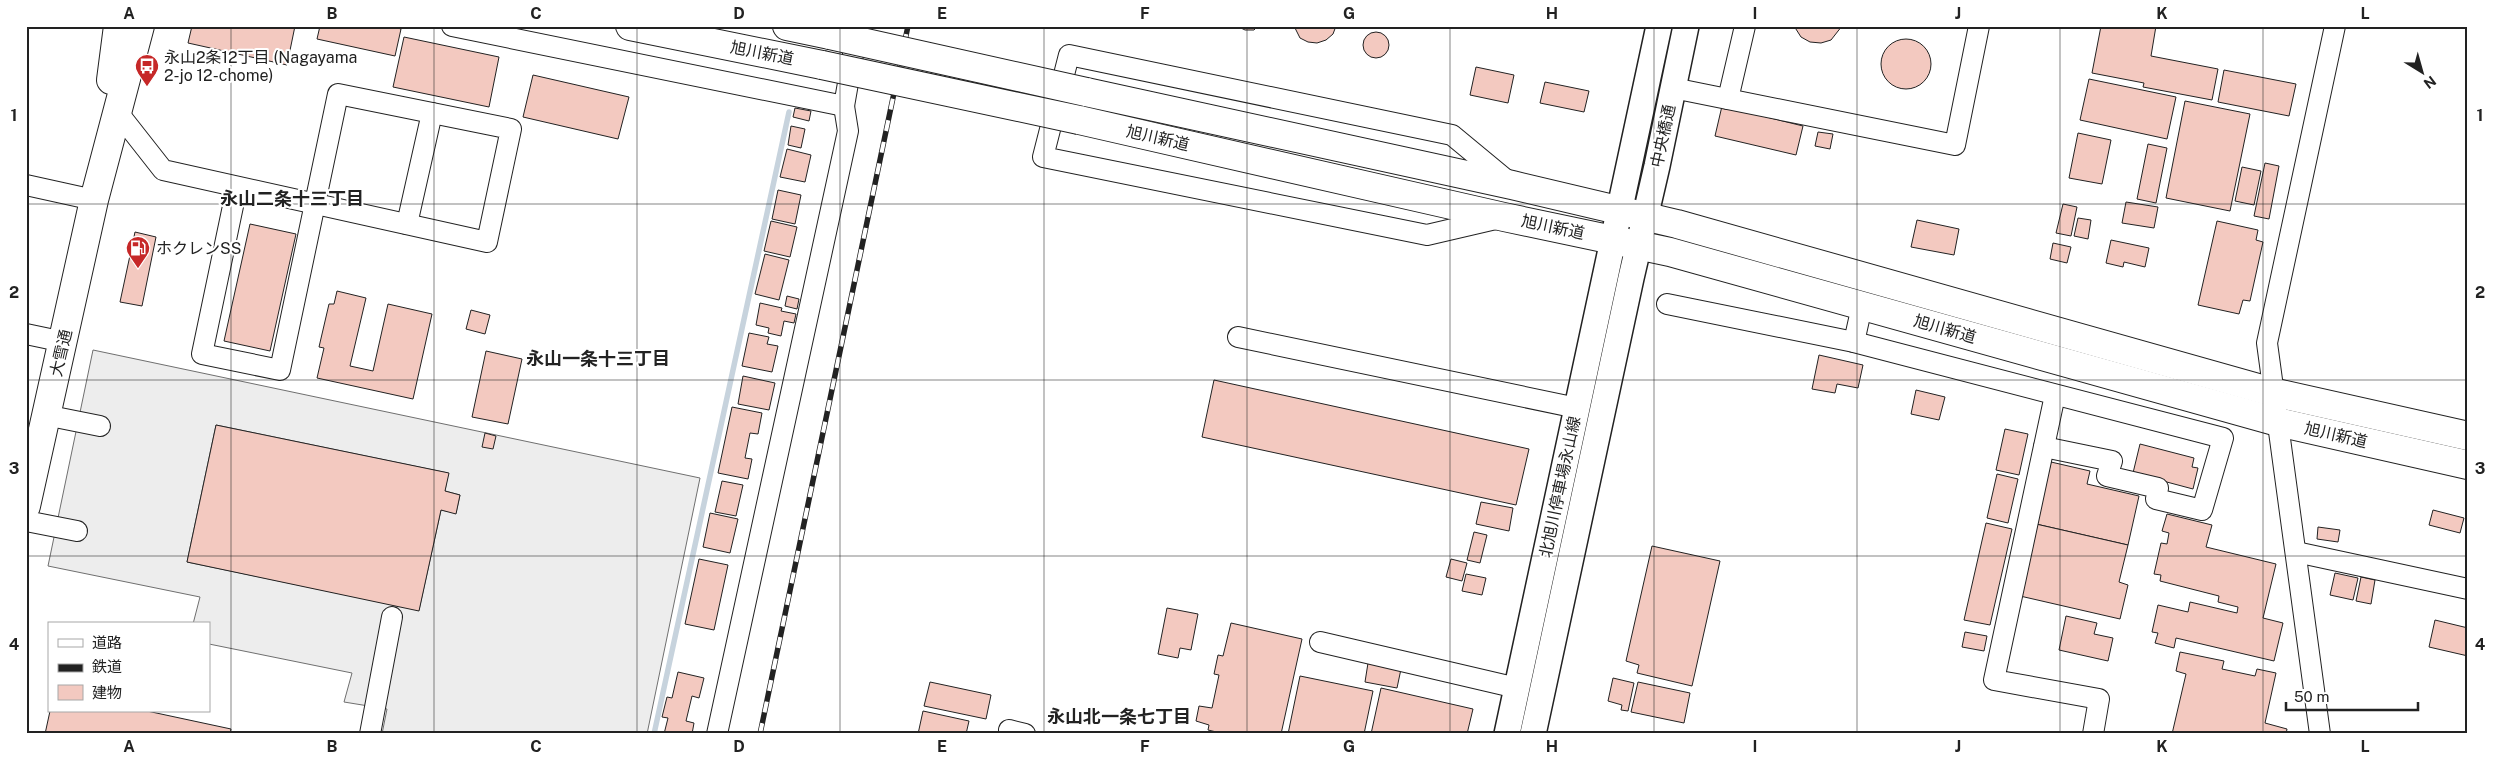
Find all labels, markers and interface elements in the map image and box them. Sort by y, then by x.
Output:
text: A [123,4,135,23]
text: B [327,4,338,23]
text: C [530,4,542,23]
text: D [733,4,745,23]
text: E [937,4,947,23]
text: F [1140,4,1150,23]
text: G [1343,4,1355,23]
text: H [1546,4,1558,23]
text: I [1753,4,1757,23]
text: J [1955,4,1961,23]
text: K [2156,4,2168,23]
text: L [2360,4,2370,23]
street label: 旭川新道 [729,38,795,68]
place label: 永山2条12丁目 (Nagayama 2-jo 12-chome) [164,48,357,85]
north arrow [2396,48,2446,98]
bus stop icon: 永山2条12丁目 (Nagayama 2-jo 12-chome) [134,53,160,87]
text: N [2421,73,2439,92]
street label: 中央橋通 [1647,103,1679,169]
text: 1 [11,106,17,125]
text: 1 [2477,106,2483,125]
street label: 旭川新道 [1125,122,1191,154]
district label: 永山二条十三丁目 [220,188,364,209]
street label: 旭川新道 [1520,211,1586,243]
fuel station icon: ホクレンSS [125,235,151,269]
place label: ホクレンSS [156,239,242,258]
text: 2 [9,283,19,302]
text: 2 [2475,283,2485,302]
street label: 旭川新道 [1912,311,1978,347]
street label: 大雪通 [46,327,76,379]
district label: 永山一条十三丁目 [526,348,670,369]
street label: 北旭川停車場永山線 [1536,415,1584,559]
street label: 旭川新道 [2303,419,2369,451]
text: 3 [9,459,19,478]
text: 3 [2475,459,2485,478]
legend [48,622,210,712]
text: 道路 [92,634,122,651]
text: 4 [9,635,20,654]
text: 4 [2475,635,2486,654]
text: 鉄道 [92,658,122,675]
scale bar [2286,680,2419,712]
text: 建物 [92,684,122,701]
text: 50 m [2294,688,2329,705]
district label: 永山北一条七丁目 [1047,706,1191,727]
text: A [123,737,135,756]
text: B [327,737,338,756]
text: C [530,737,542,756]
text: D [733,737,745,756]
text: E [937,737,947,756]
text: F [1140,737,1150,756]
text: G [1343,737,1355,756]
text: H [1546,737,1558,756]
text: I [1753,737,1757,756]
text: J [1955,737,1961,756]
text: K [2156,737,2168,756]
text: L [2360,737,2370,756]

